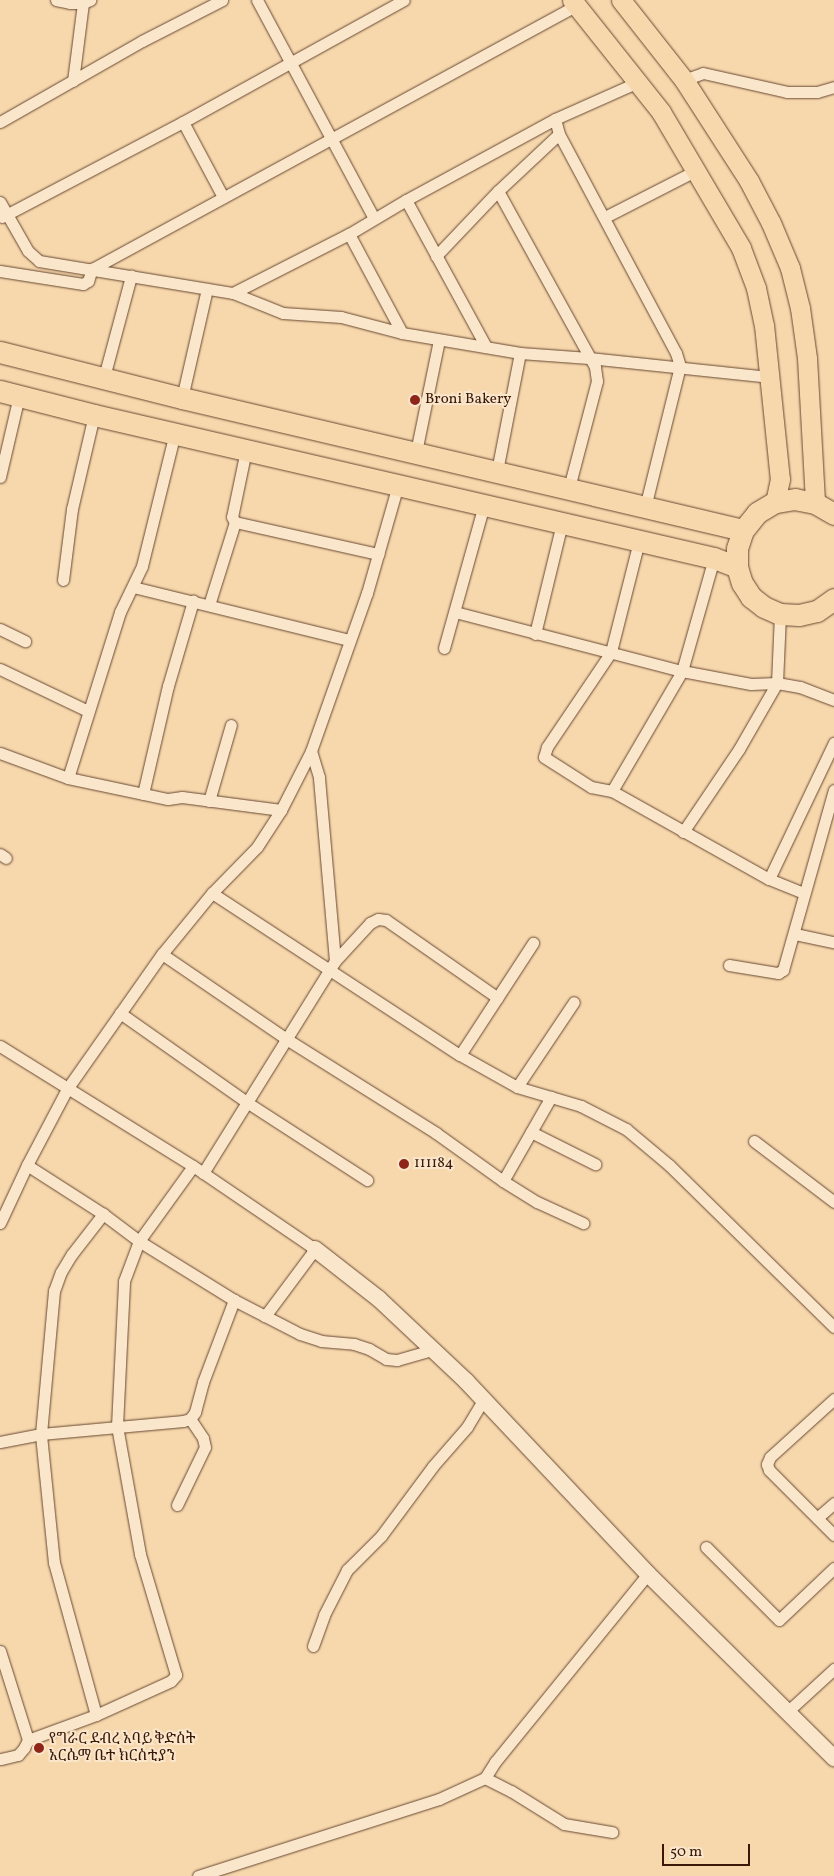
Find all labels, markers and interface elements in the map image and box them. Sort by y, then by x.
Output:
place label: Broni Bakery [425,391,511,409]
marker: Broni Bakery [409,394,421,406]
place label: 111184 [414,1155,453,1173]
marker: 111184 [398,1158,410,1170]
place label: የግራር ደብረ አባይ ቅድስት አርሴማ ቤተ ክርስቲያን [49,1730,195,1765]
marker: የግራር ደብረ አባይ ቅድስት አርሴማ ቤተ ክርስቲያን [33,1742,45,1754]
scale bar [664,1834,752,1866]
text: 50 m [670,1842,702,1863]

